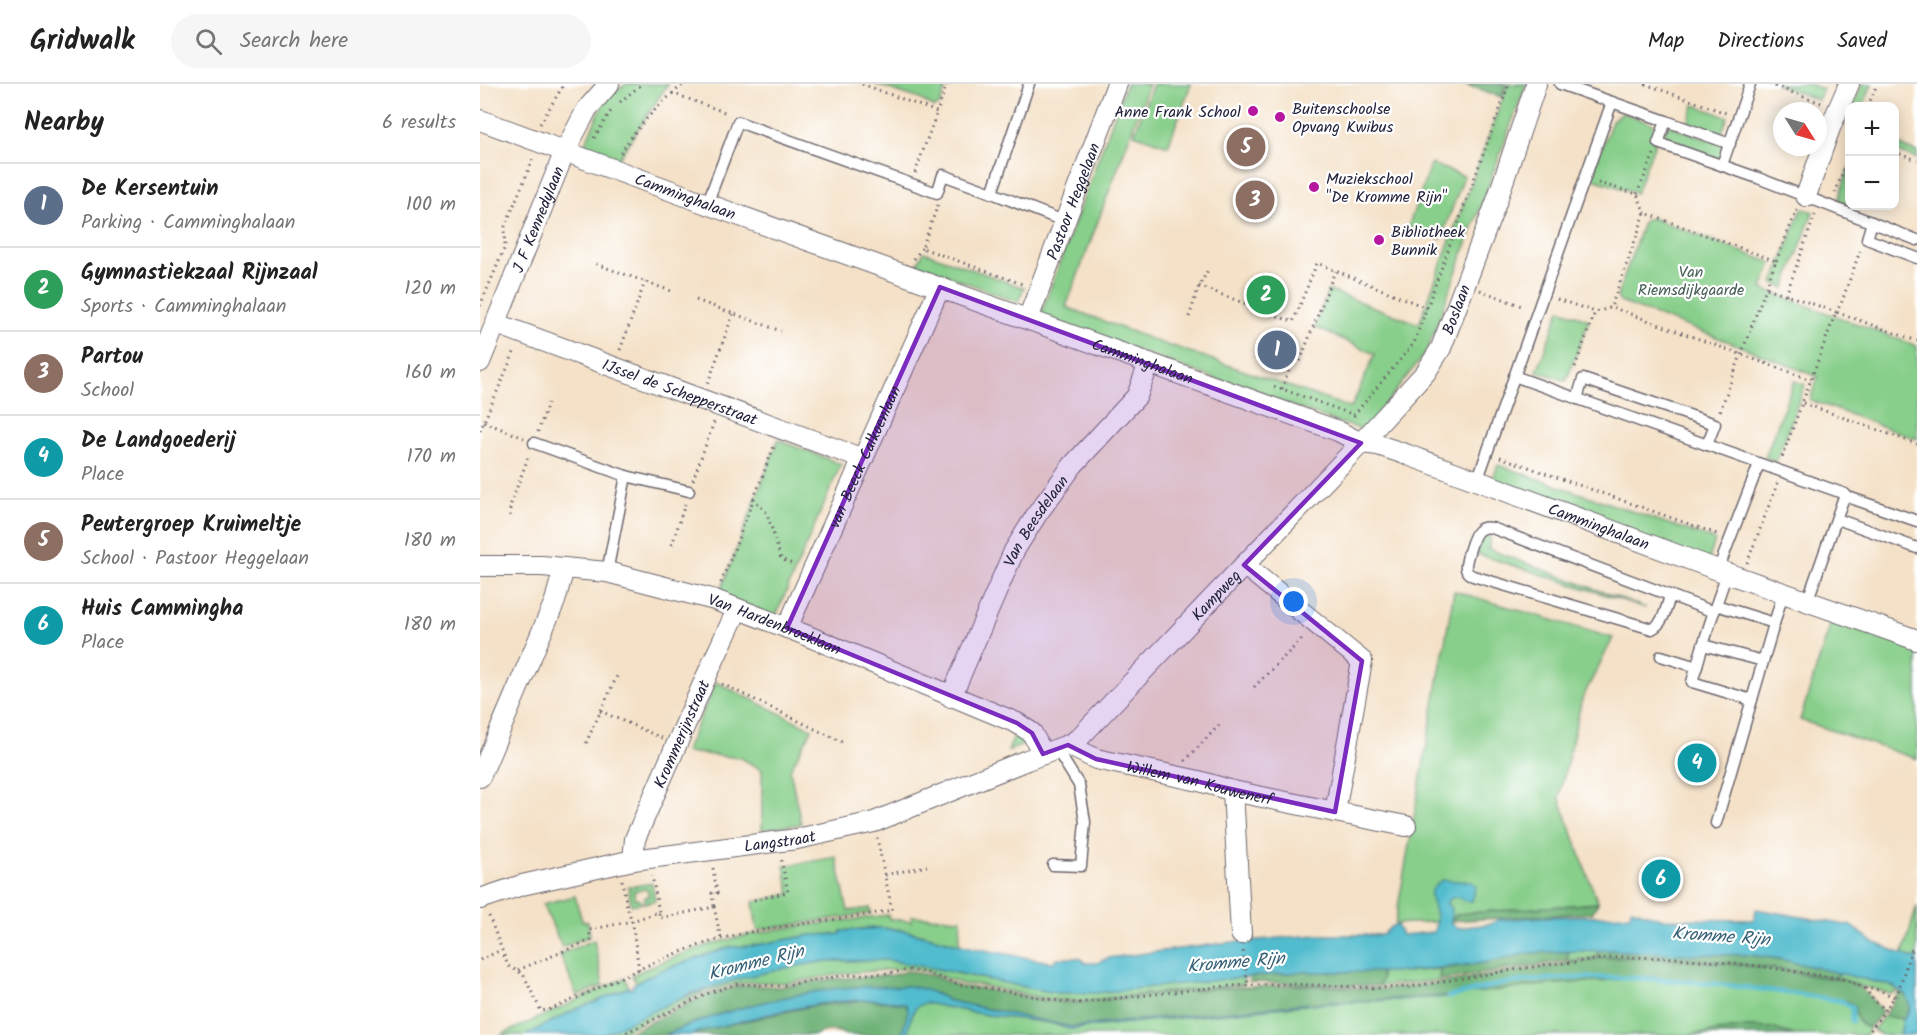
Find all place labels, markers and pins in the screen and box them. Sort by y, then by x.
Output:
place label: Buitenschoolse Opvang Kwibus [1292,97,1393,140]
place label: Anne Frank School [1114,100,1241,125]
marker: Anne Frank School [1246,104,1260,118]
marker: Buitenschoolse Opvang Kwibus [1273,110,1287,124]
pin: 5 [1226,124,1266,170]
place label: Muziekschool "De Kromme Rijn" [1326,167,1448,210]
pin: 3 [1236,178,1274,222]
marker: Muziekschool "De Kromme Rijn" [1307,180,1321,194]
place label: Bibliotheek Bunnik [1391,220,1466,263]
marker: Bibliotheek Bunnik [1372,233,1386,247]
pin: 2 [1246,272,1286,318]
pin: 1 [1258,328,1296,372]
pin: 4 [1678,740,1716,786]
pin: 6 [1642,856,1680,902]

